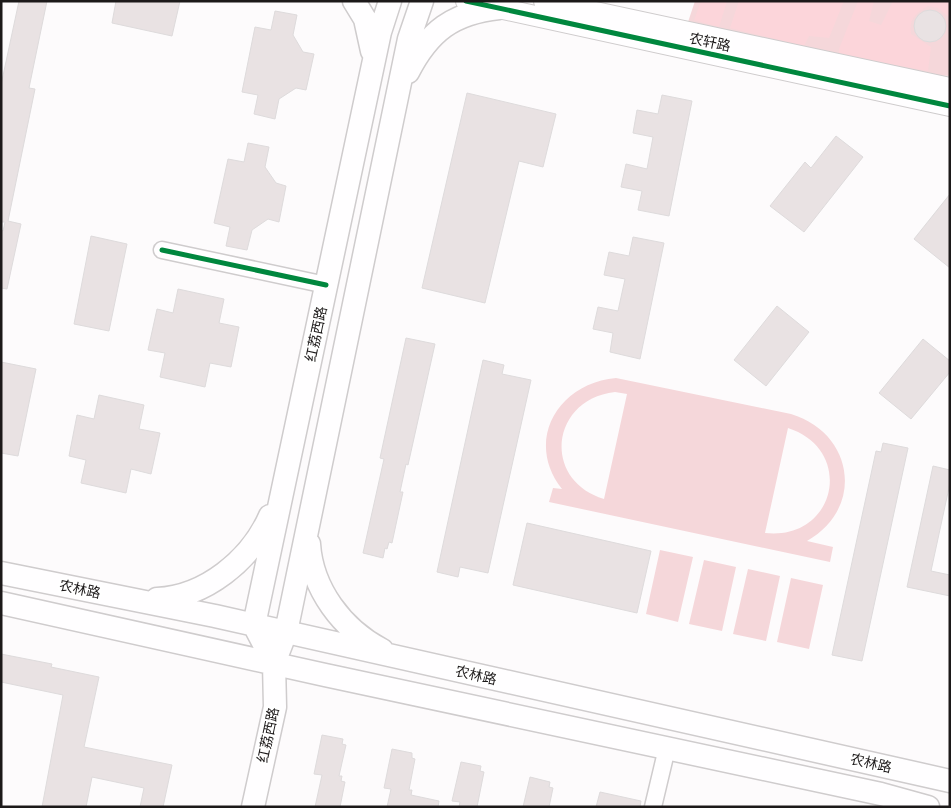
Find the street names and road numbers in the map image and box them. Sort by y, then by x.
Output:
street label: 农轩路 [688,30,732,54]
street label: 红荔西路 [302,305,330,363]
street label: 农林路 [58,577,102,601]
street label: 农林路 [454,662,498,688]
street label: 红荔西路 [254,706,282,764]
street label: 农林路 [849,750,893,776]

